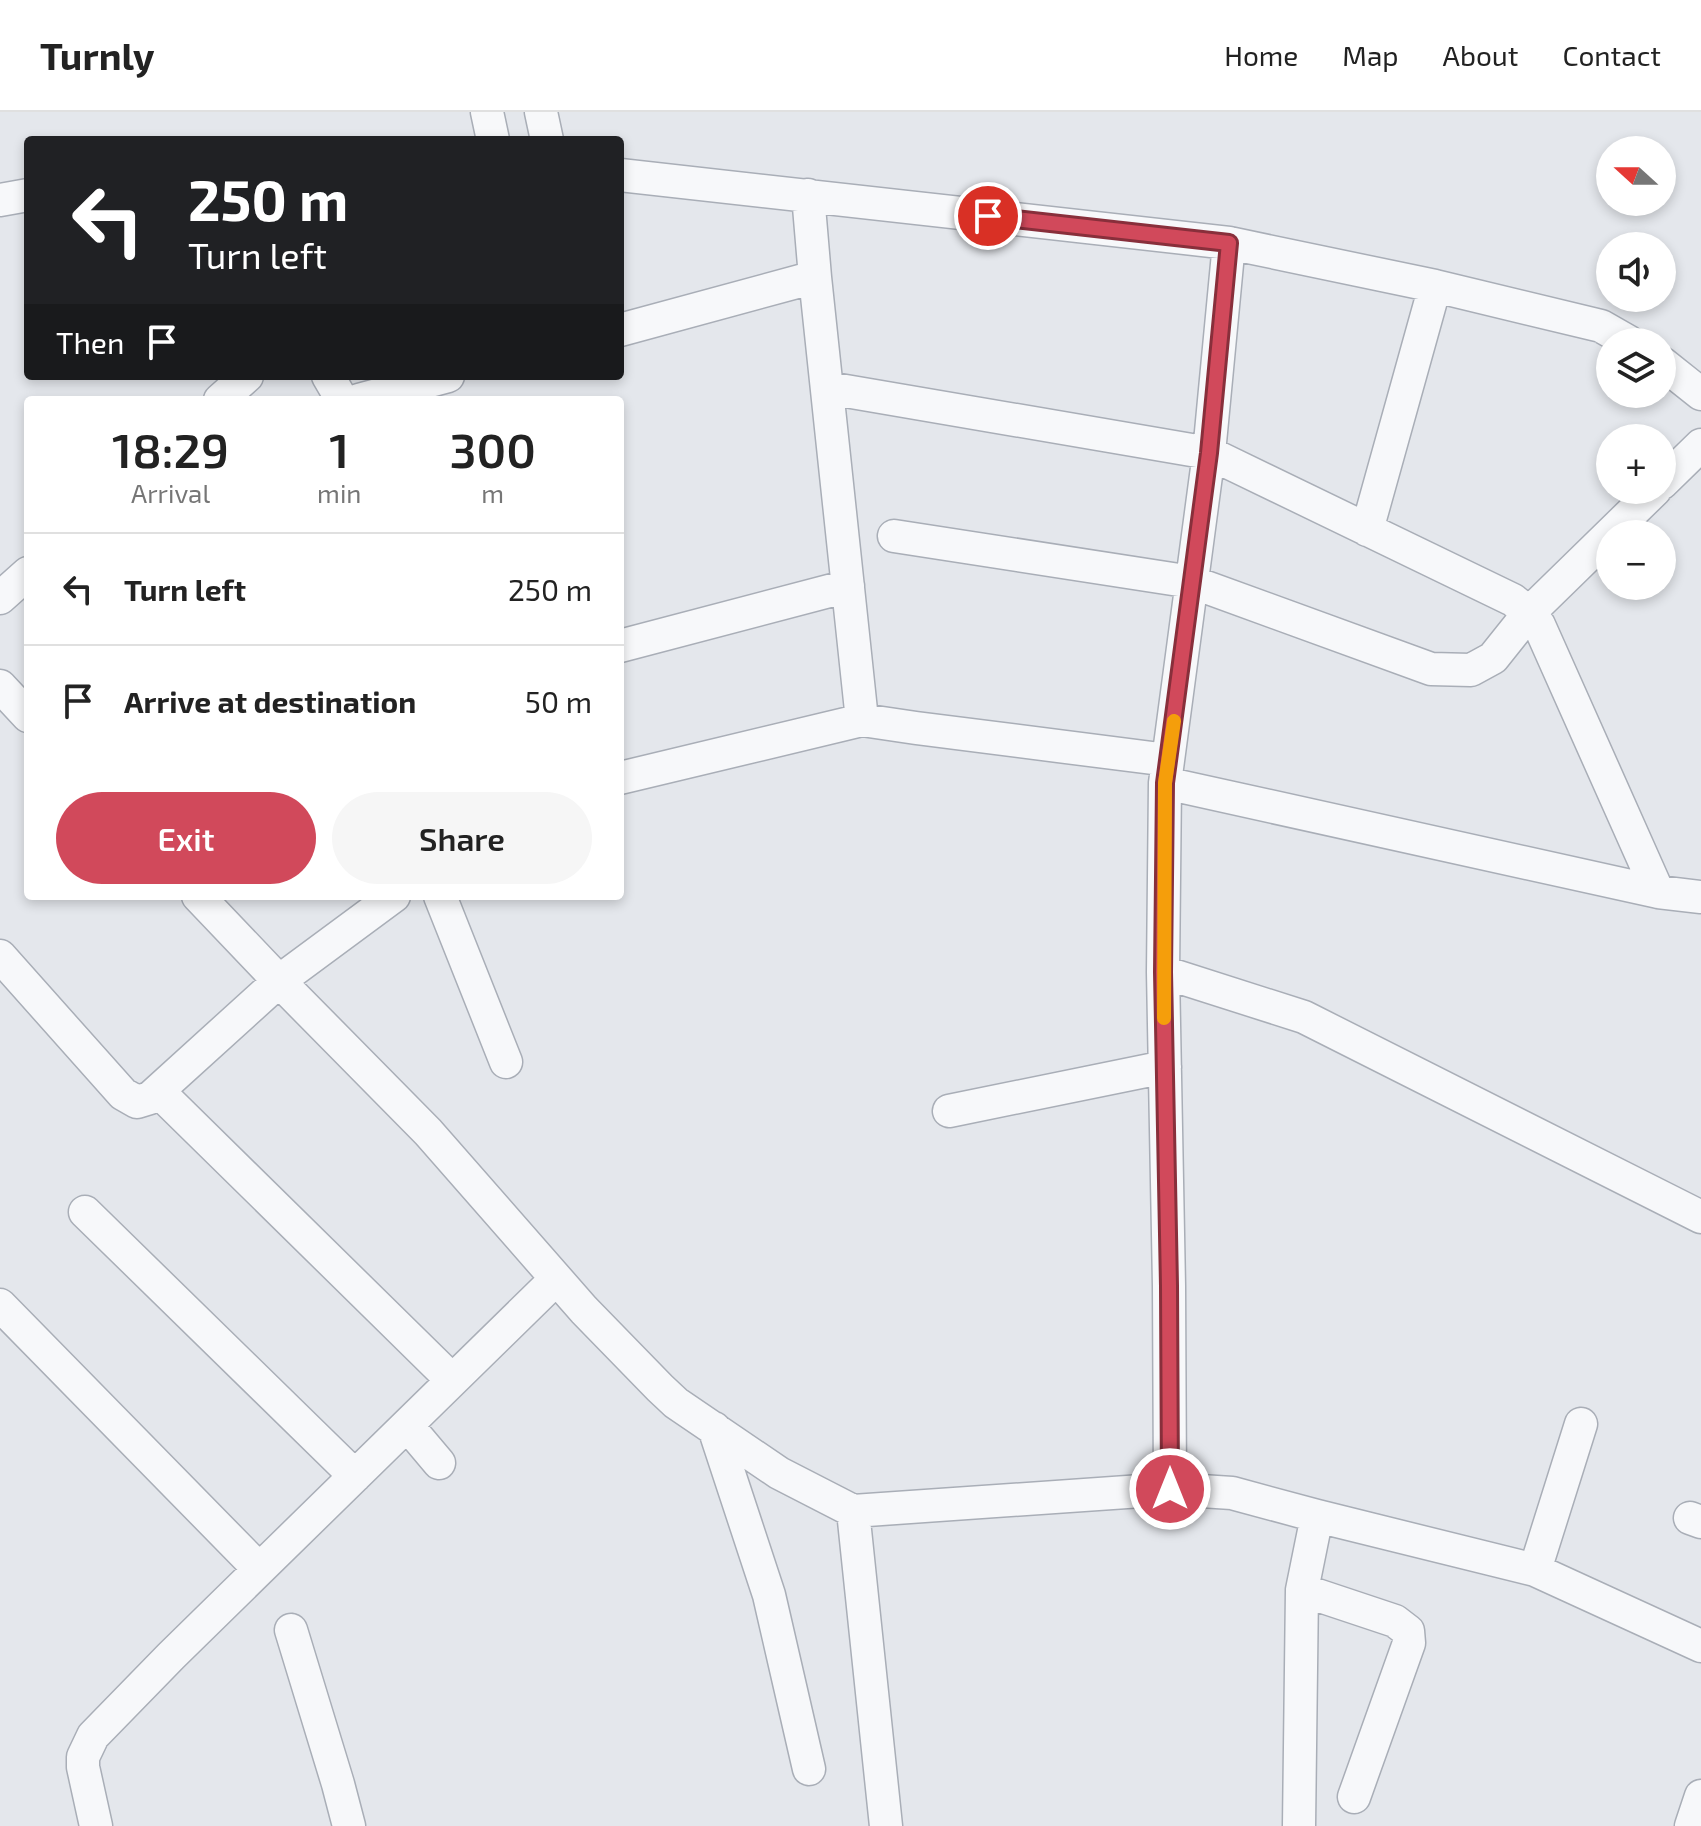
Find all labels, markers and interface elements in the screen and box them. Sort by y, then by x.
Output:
text: Turnly [40,32,155,78]
text: Home [1224,38,1298,72]
text: Map [1342,38,1399,72]
text: About [1443,38,1518,72]
text: Contact [1562,38,1661,72]
north arrow [1596,136,1676,216]
map controls [1596,136,1676,600]
text: 250 m [188,165,348,232]
icon: left [56,168,160,272]
pin [954,182,1022,250]
icon: arrive [966,194,1010,238]
button: sound [1596,232,1676,312]
text: Turn left [188,233,327,276]
icon: arrive [140,320,184,364]
text: Then [56,324,124,360]
button: layers [1596,328,1676,408]
text: 18:29 [112,420,229,478]
text: 1 [329,420,349,478]
text: 300 [450,420,536,478]
button: + [1596,424,1676,504]
text: Arrival [131,477,210,508]
text: min [317,477,361,508]
text: m [481,477,504,508]
button: − [1596,520,1676,600]
icon: left [56,567,100,611]
text: Turn left [124,571,246,607]
text: 250 m [508,571,592,607]
icon: arrive [56,679,100,723]
text: Arrive at destination [124,683,416,719]
text: 50 m [525,683,592,719]
button: Exit [56,792,316,884]
button: Share [332,792,592,884]
position arrow [1128,1447,1212,1531]

